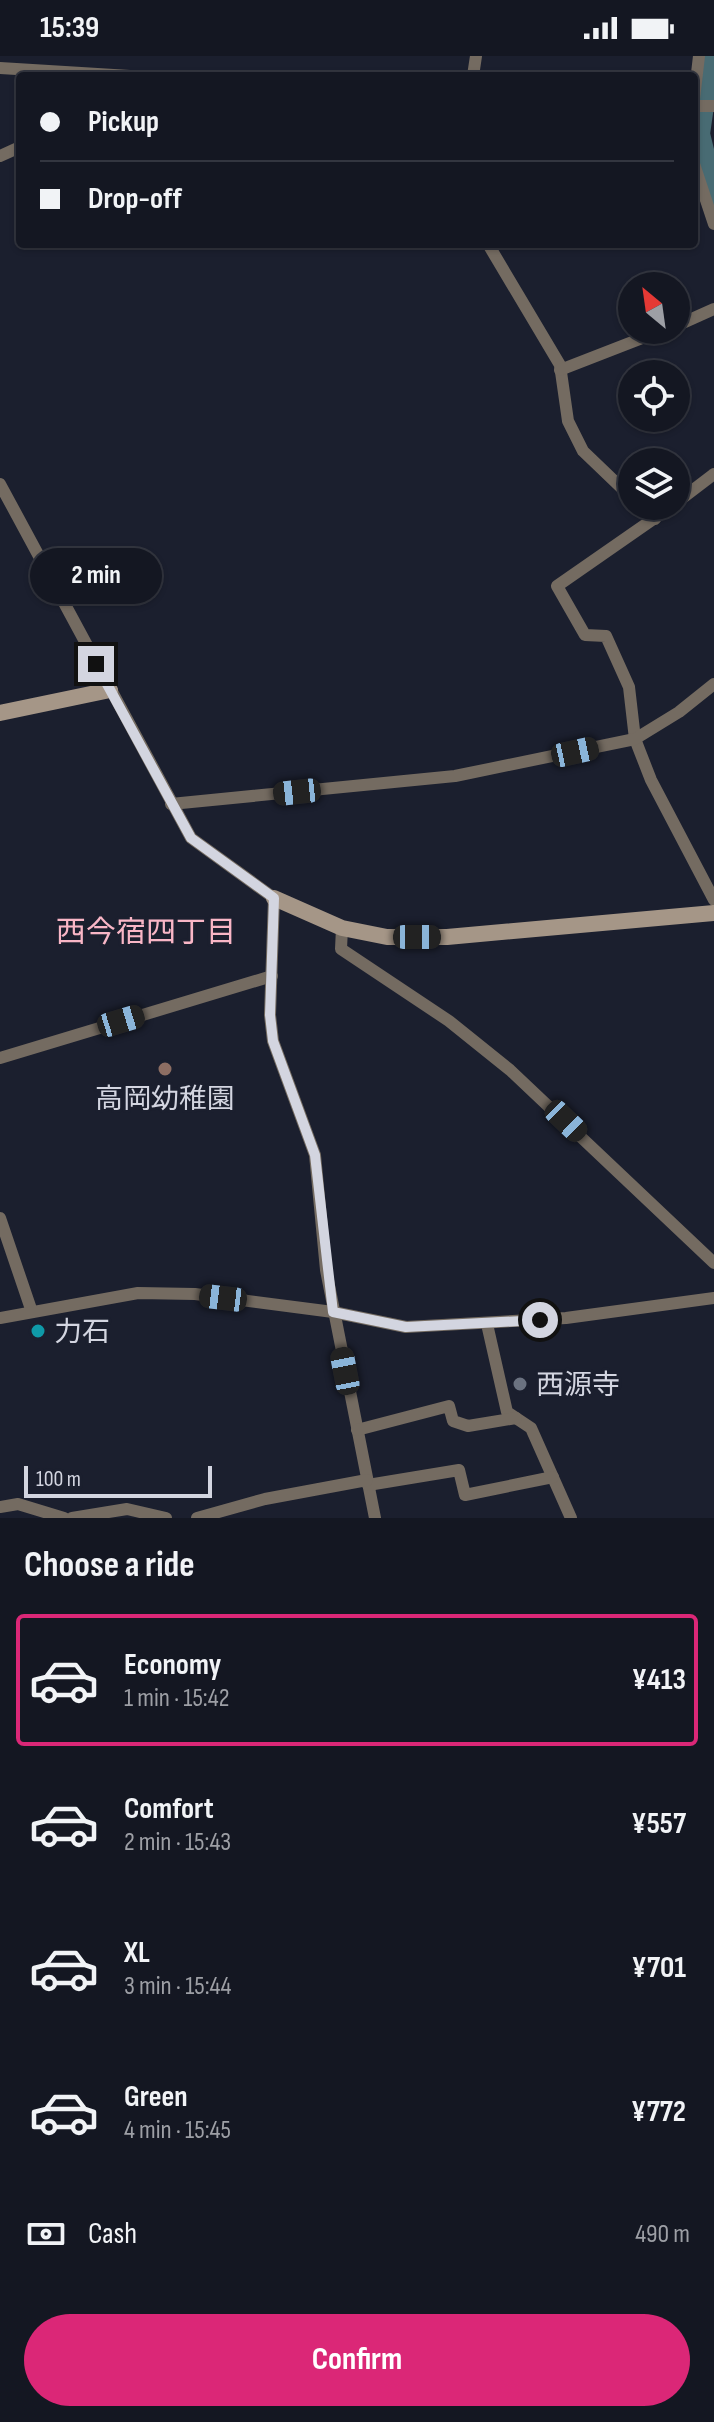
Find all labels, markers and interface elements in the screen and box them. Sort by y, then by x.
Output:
text: 15:39 [40,10,99,46]
text: Pickup [88,104,159,140]
text: Drop-off [88,181,182,217]
north arrow [618,272,690,344]
map controls [618,272,690,520]
button: locate [618,360,690,432]
button: layers [618,448,690,520]
callout: 2 min [30,548,162,604]
text: 2 min [71,560,121,591]
route end [78,646,114,682]
car [549,735,601,769]
car [272,778,322,806]
district label: 西今宿四丁目 [56,915,236,951]
car [393,925,441,949]
car [95,1003,147,1039]
marker: 高岡幼稚園 [156,1060,174,1078]
place label: 高岡幼稚園 [95,1083,235,1116]
car [540,1096,592,1146]
car [198,1283,248,1313]
route start [522,1302,558,1338]
place label: 力石 [54,1316,110,1349]
marker: 力石 [29,1322,47,1340]
car [329,1345,361,1397]
place label: 西源寺 [536,1369,620,1402]
marker: 西源寺 [511,1375,529,1393]
scale bar [24,1462,212,1498]
text: 100 m [36,1466,81,1493]
text: Choose a ride [24,1544,195,1587]
icon: car [28,1644,100,1716]
text: Economy [124,1647,221,1683]
text: ¥413 [632,1662,686,1698]
text: 1 min · 15:42 [124,1683,229,1714]
icon: car [28,1788,100,1860]
text: Comfort [124,1791,214,1827]
text: ¥557 [631,1806,686,1842]
text: 2 min · 15:43 [124,1827,231,1858]
icon: car [28,1932,100,2004]
text: XL [124,1935,150,1971]
text: ¥701 [631,1950,686,1986]
text: 3 min · 15:44 [124,1971,231,2002]
icon: car [28,2076,100,2148]
text: Green [124,2079,188,2115]
text: ¥772 [631,2094,686,2130]
text: 4 min · 15:45 [124,2115,231,2146]
icon: cash [24,2212,68,2256]
text: Cash [88,2216,137,2252]
text: 490 m [635,2219,690,2250]
button: Confirm [24,2314,690,2406]

